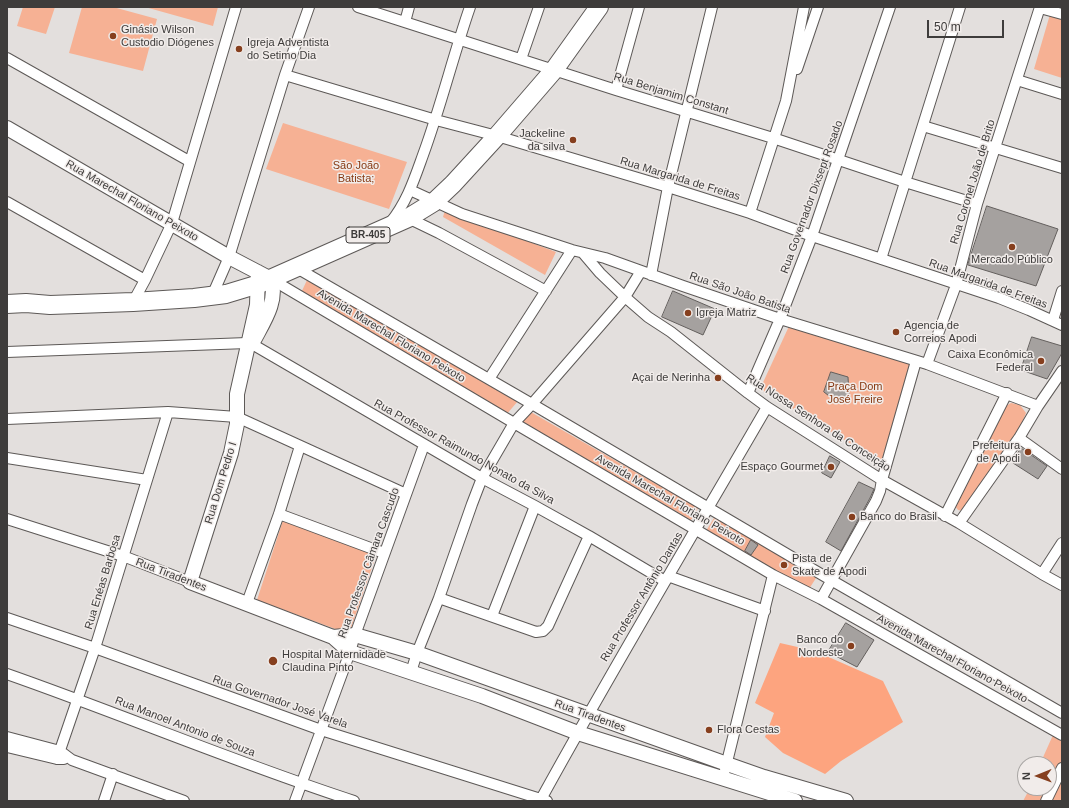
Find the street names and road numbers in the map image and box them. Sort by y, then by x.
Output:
street label: Rua Benjamim Constant [612,70,730,118]
street label: Rua Coronel João de Brito [948,118,998,246]
street label: Rua Governador Dixsept Rosado [778,119,846,275]
street label: Rua Margarida de Freitas [618,154,742,204]
street label: Rua Marechal Floriano Peixoto [63,158,201,244]
road number: BR-405 [346,227,390,243]
street label: Rua Margarida de Freitas [927,256,1049,312]
street label: Rua São João Batista [688,269,792,317]
street label: Avenida Marechal Floriano Peixoto [315,286,467,386]
street label: Rua Nossa Senhora da Conceição [743,371,893,475]
street label: Rua Professor Raimundo Nonato da Silva [371,397,557,507]
street label: Rua Dom Pedro I [202,440,240,526]
street label: Avenida Marechal Floriano Peixoto [593,452,747,548]
street label: Rua Professor Câmara Cascudo [336,486,402,640]
street label: Rua Professor Antônio Dantas [598,530,686,664]
street label: Rua Enéas Barbosa [82,533,124,631]
street label: Rua Tiradentes [134,555,208,595]
street label: Avenida Marechal Floriano Peixoto [874,612,1030,706]
street label: Rua Governador José Varela [211,673,349,731]
street label: Rua Manoel Antonio de Souza [113,694,257,760]
street label: Rua Tiradentes [553,697,627,735]

